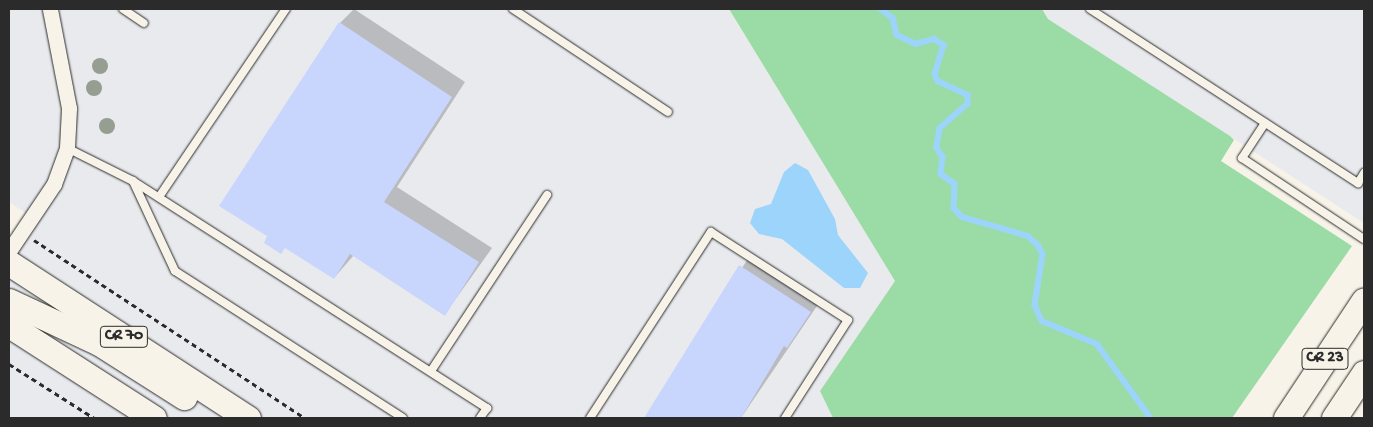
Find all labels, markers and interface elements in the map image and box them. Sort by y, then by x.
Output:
road number: CR 70 [99,324,149,351]
road number: CR 23 [1301,346,1349,372]

